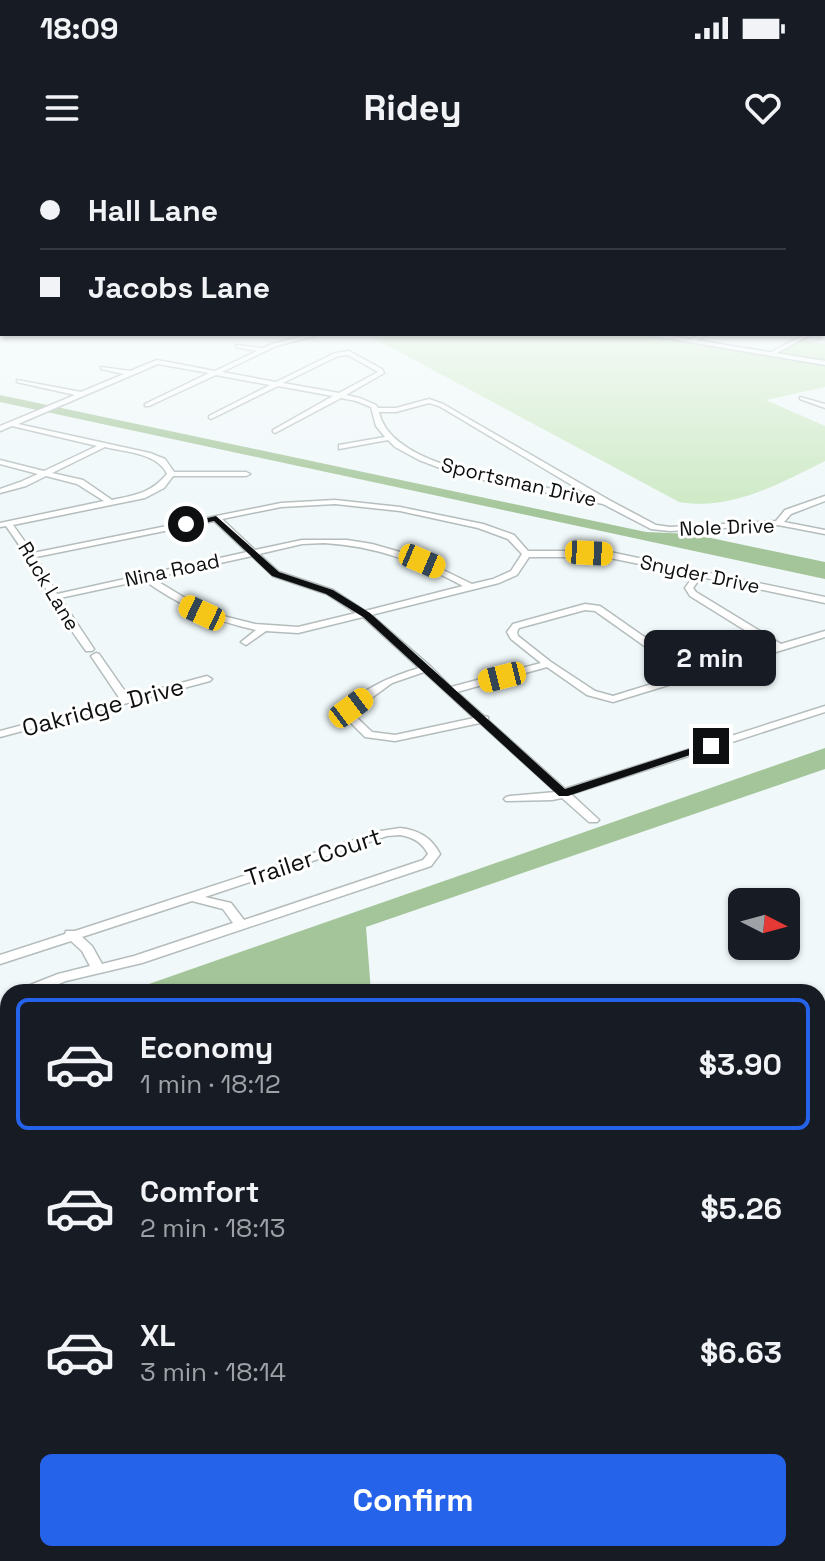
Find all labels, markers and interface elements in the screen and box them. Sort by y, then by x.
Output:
text: 18:09 [40,9,118,48]
text: Ridey [363,85,462,131]
icon: menu [40,86,84,130]
icon: heart [741,86,785,130]
text: Hall Lane [88,191,218,230]
text: Jacobs Lane [88,268,270,307]
street label: Sportsman Drive [439,451,599,513]
route start [168,506,204,542]
street label: Nole Drive [679,512,775,542]
street label: Ruck Lane [12,537,86,635]
car [564,540,614,566]
car [395,541,449,581]
street label: Nina Road [122,547,222,593]
street label: Snyder Drive [638,549,762,599]
car [175,592,229,634]
callout: 2 min [645,630,777,686]
text: 2 min [676,641,744,675]
car [476,660,528,694]
street label: Oakridge Drive [19,670,187,744]
car [325,684,377,732]
route end [693,728,729,764]
street label: Trailer Court [241,820,385,894]
north arrow [728,888,800,960]
map controls [728,888,800,960]
icon: car [44,1028,116,1100]
text: Economy [140,1028,273,1067]
text: $3.90 [699,1045,782,1084]
text: 1 min · 18:12 [140,1067,281,1101]
icon: car [44,1172,116,1244]
text: Comfort [140,1172,259,1211]
text: $5.26 [701,1189,782,1228]
text: 2 min · 18:13 [140,1211,285,1245]
icon: car [44,1316,116,1388]
text: XL [140,1316,176,1355]
text: $6.63 [700,1333,782,1372]
text: 3 min · 18:14 [140,1355,286,1389]
button: Confirm [40,1454,786,1546]

